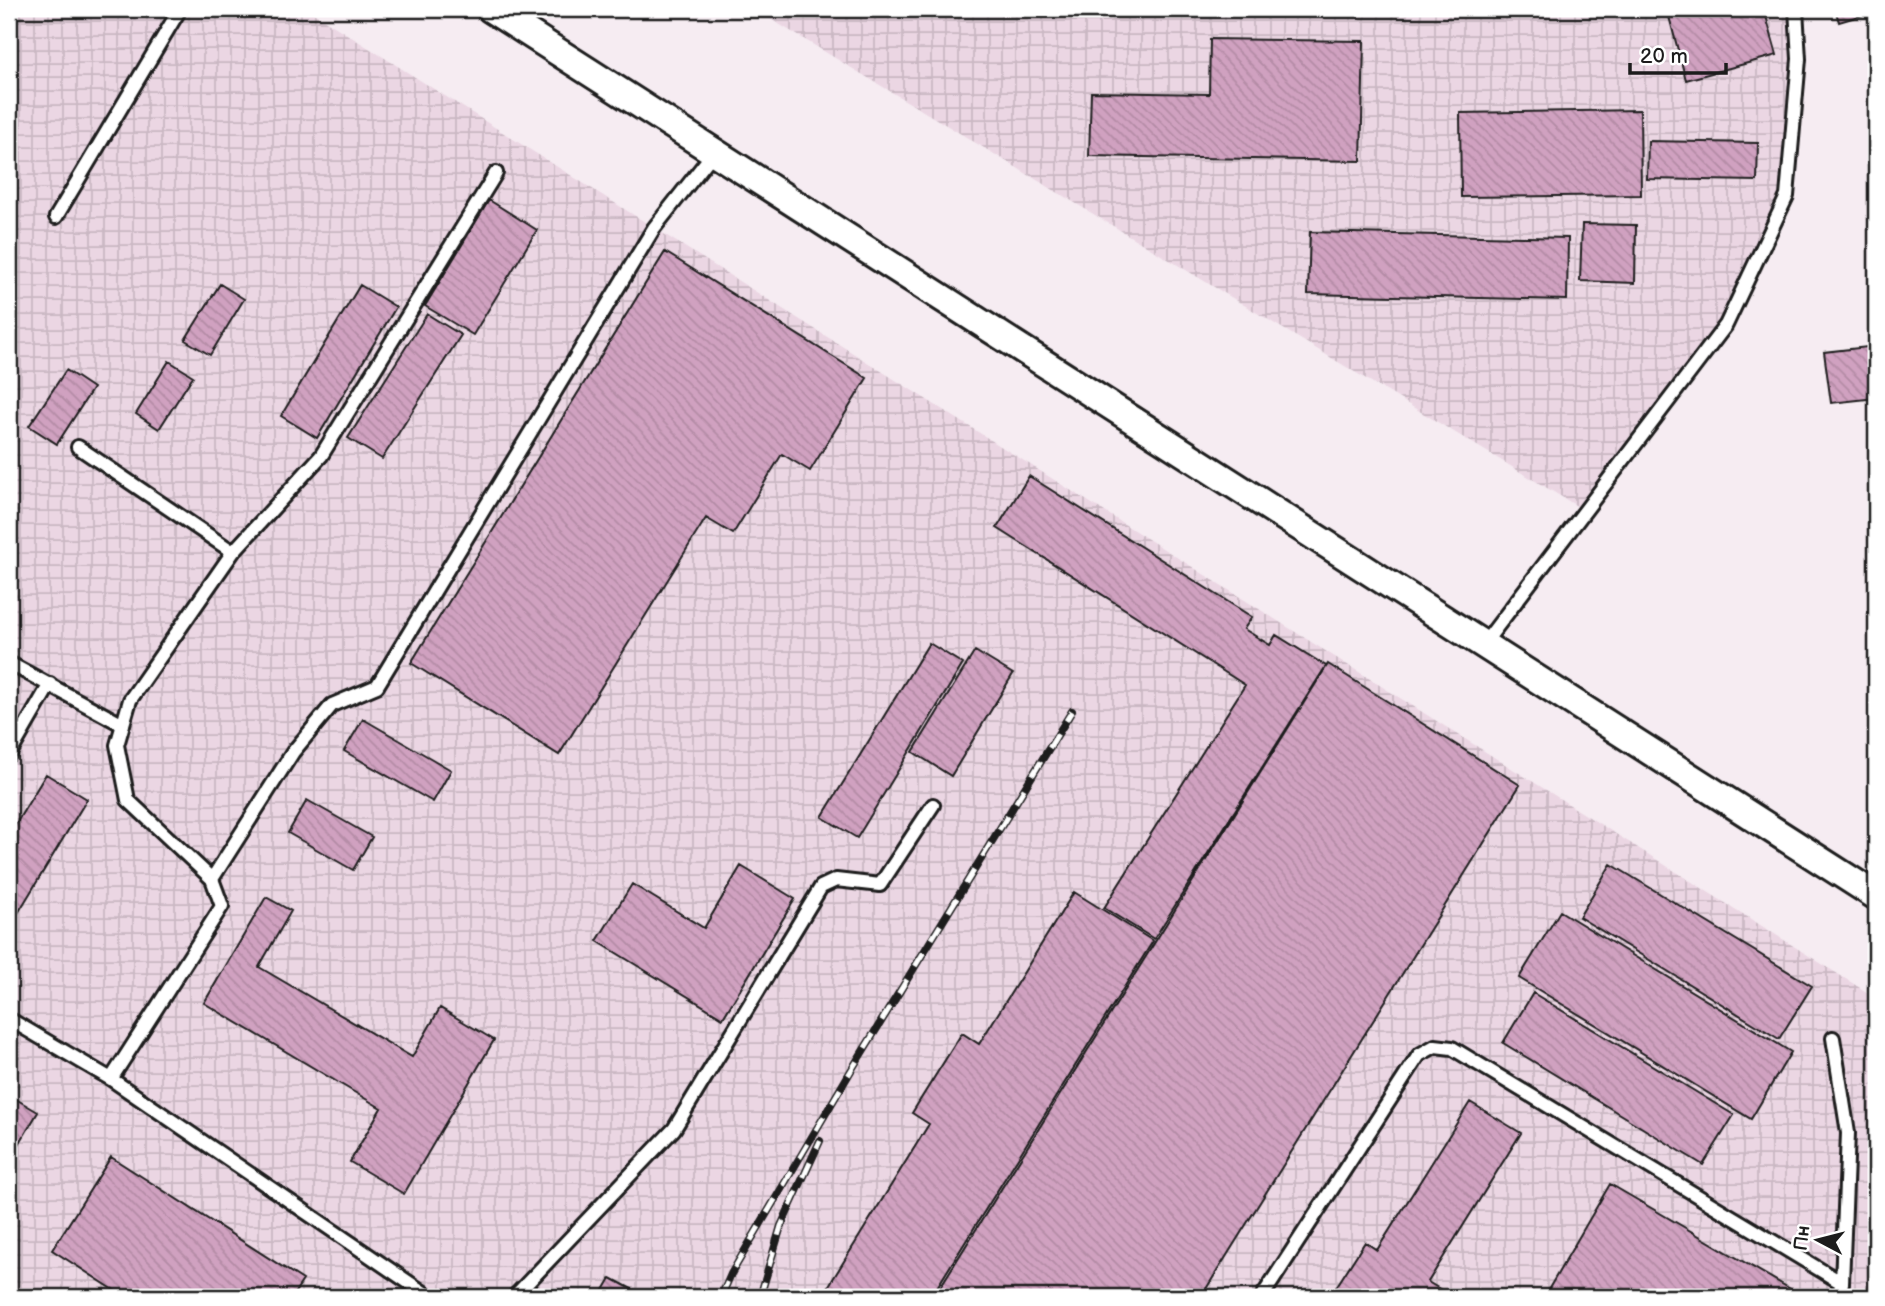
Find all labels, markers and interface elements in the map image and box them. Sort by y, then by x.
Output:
scale bar [1630,32,1726,76]
text: 20 m [1640,44,1688,69]
north arrow [1784,1204,1854,1274]
text: Пн [1790,1224,1816,1252]

